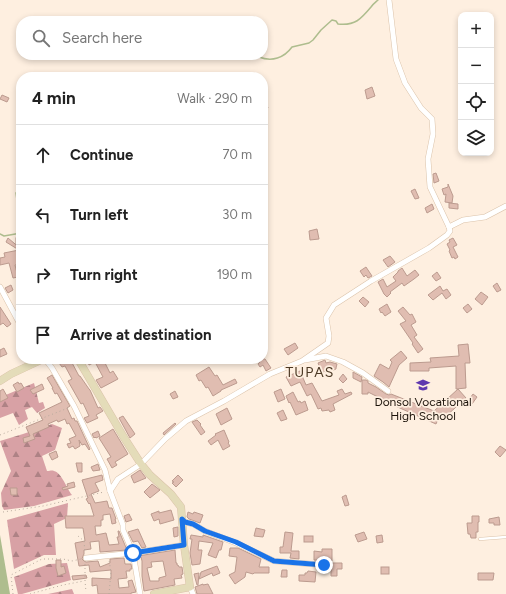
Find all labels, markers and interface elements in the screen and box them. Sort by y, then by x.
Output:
map controls [458,12,494,156]
button: + [458,12,494,48]
search box [16,16,268,60]
icon: search [30,27,52,49]
text: Search here [62,29,142,47]
button: − [458,48,494,84]
button: locate [458,84,494,120]
text: 4 min [32,88,76,108]
text: Walk · 290 m [177,91,252,106]
button: layers [458,120,494,156]
icon: ahead [32,144,54,166]
text: Continue [70,146,133,164]
text: 70 m [222,147,252,162]
icon: left [32,204,54,226]
text: Turn left [70,206,128,224]
text: 30 m [222,207,252,222]
icon: right [32,264,54,286]
text: Turn right [70,266,138,284]
text: 190 m [217,267,252,282]
icon: arrive [32,324,54,346]
text: Arrive at destination [70,326,211,344]
district label: TUPAS [286,364,334,381]
school or university icon: Donsol Vocational High School [415,377,431,393]
place label: Donsol Vocational High School [374,395,472,423]
route start [124,544,142,562]
route end [315,556,333,574]

